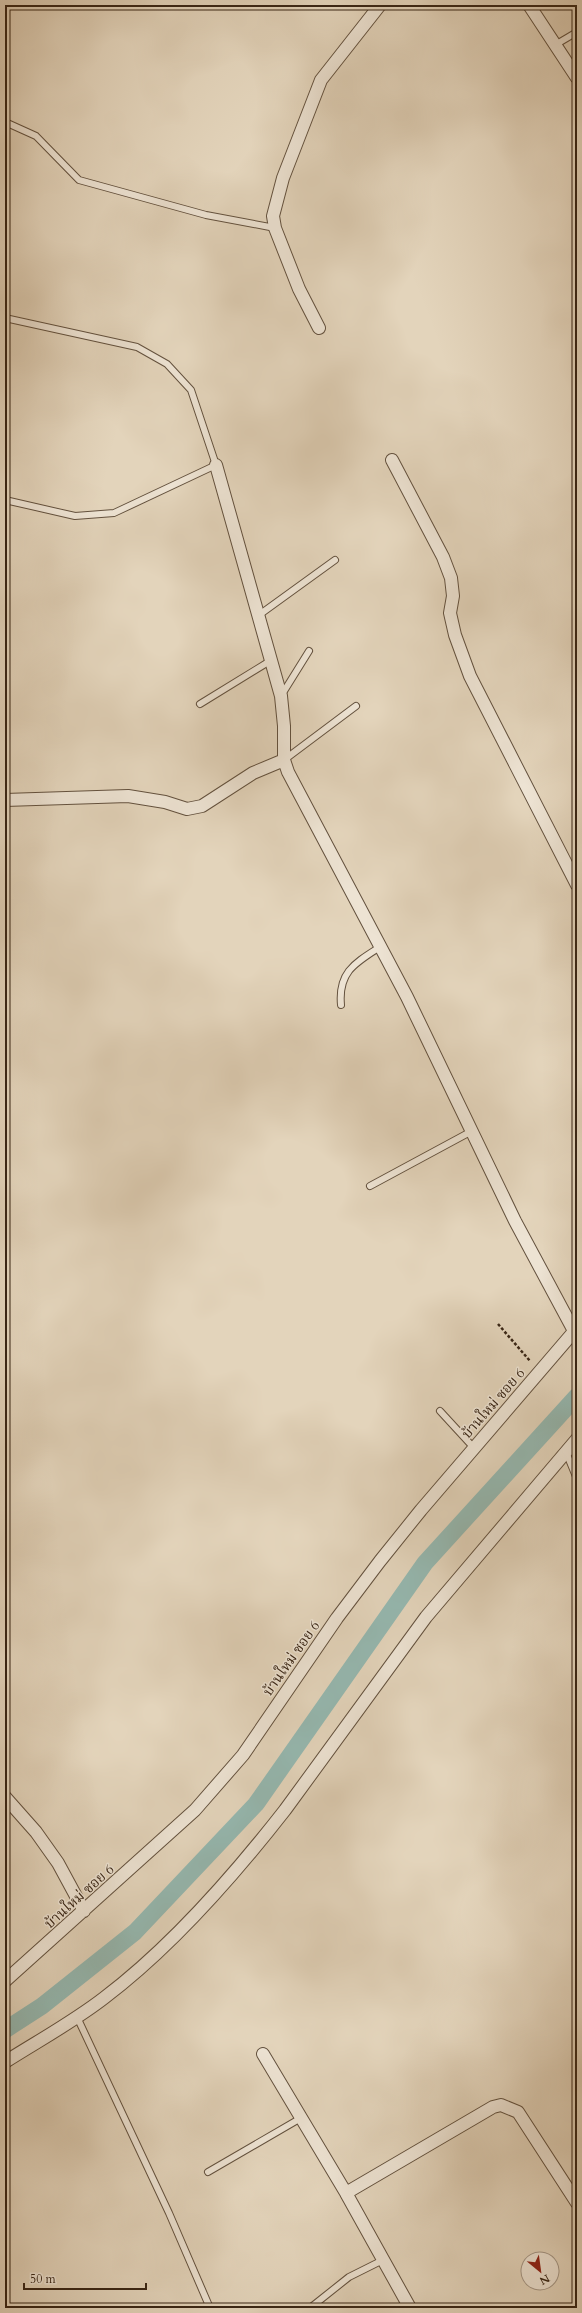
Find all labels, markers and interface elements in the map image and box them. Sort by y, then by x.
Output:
street label: บ้านใหม่ ซอย 6 [457,1363,529,1443]
street label: บ้านใหม่ ซอย 6 [258,1616,324,1700]
street label: บ้านใหม่ ซอย 6 [40,1859,118,1933]
north arrow [520,2251,560,2291]
scale bar [24,2265,146,2291]
text: N [536,2270,552,2288]
text: 50 m [30,2271,57,2287]

